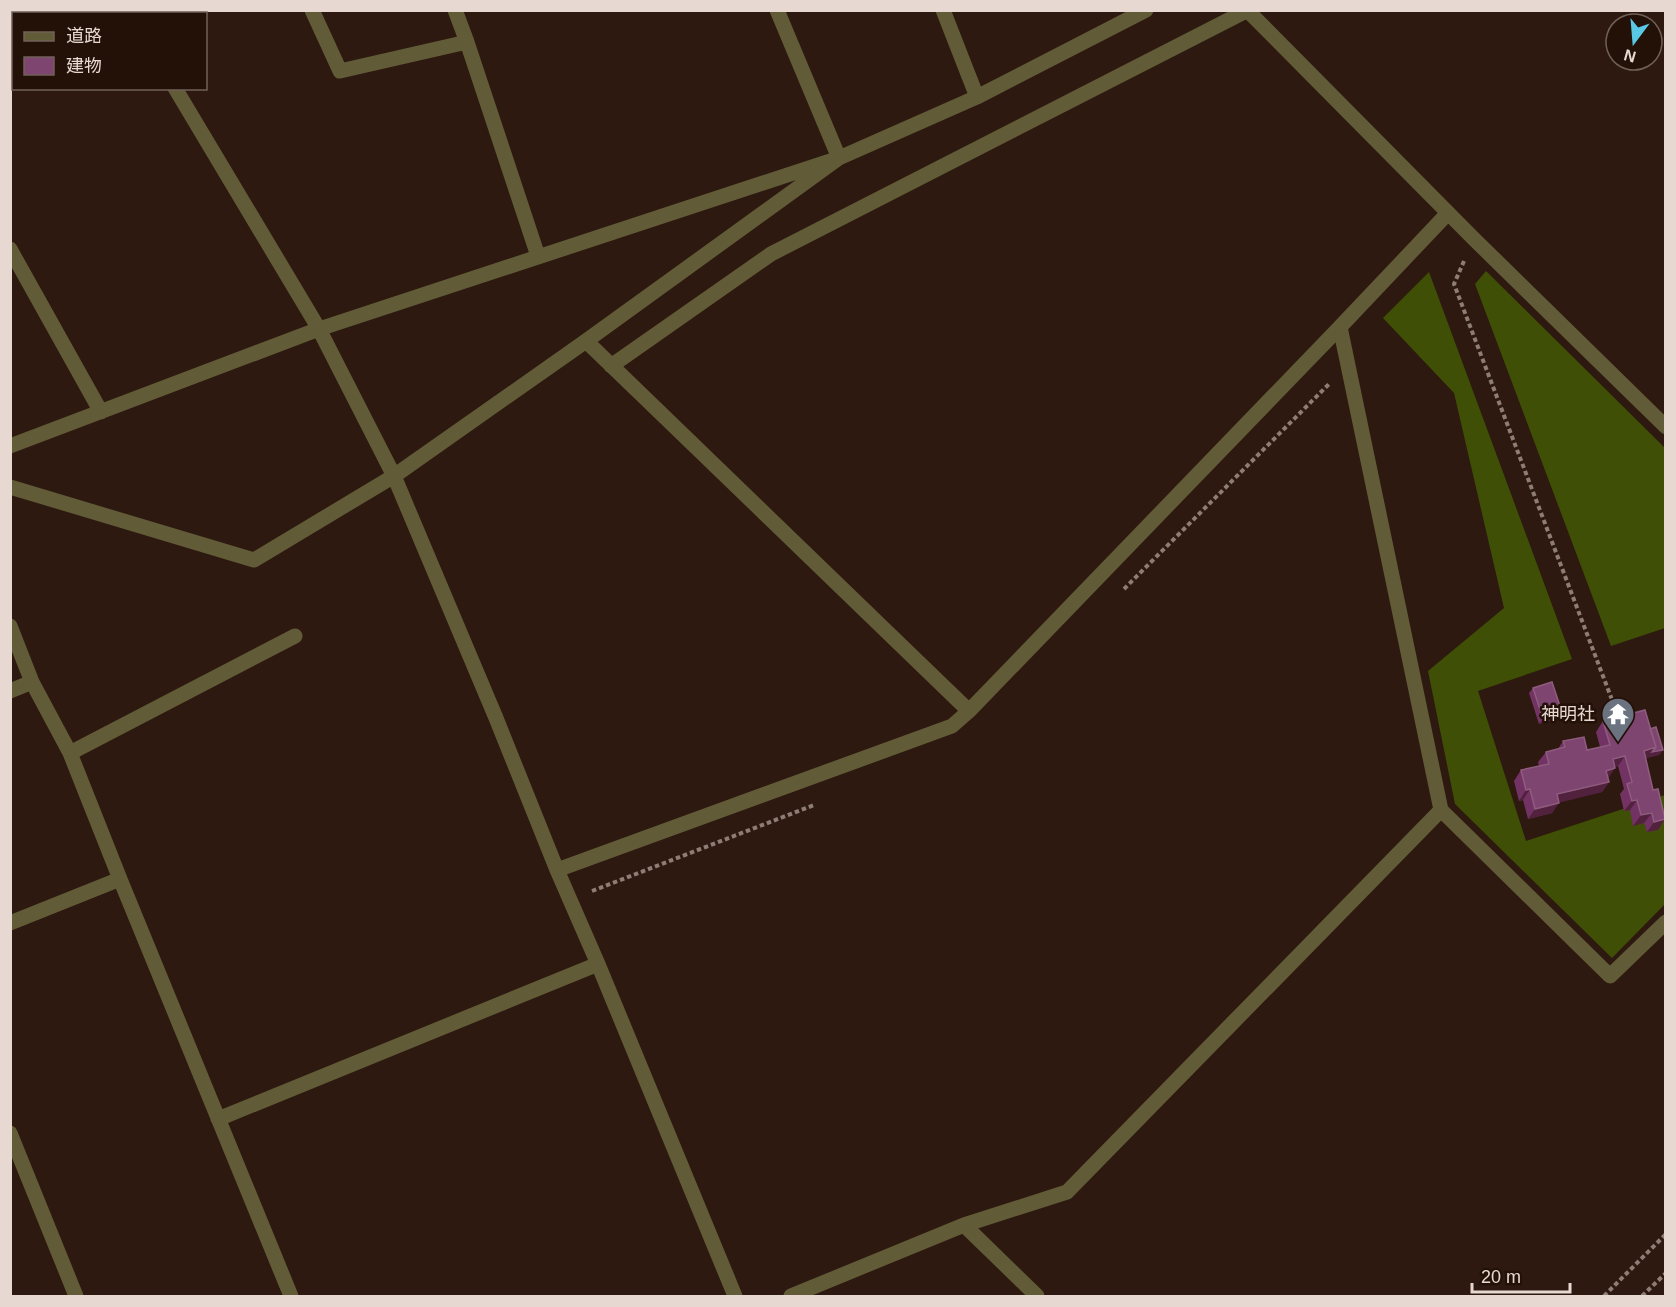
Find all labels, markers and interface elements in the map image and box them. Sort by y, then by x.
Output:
legend [12,12,207,90]
north arrow [1604,12,1664,72]
text: 道路 [66,26,102,46]
text: N [1622,46,1638,66]
text: 建物 [66,56,102,76]
temple icon: 神明社 [1600,696,1636,743]
place label: 神明社 [1541,704,1595,724]
scale bar [1472,1256,1570,1294]
text: 20 m [1481,1267,1521,1287]

